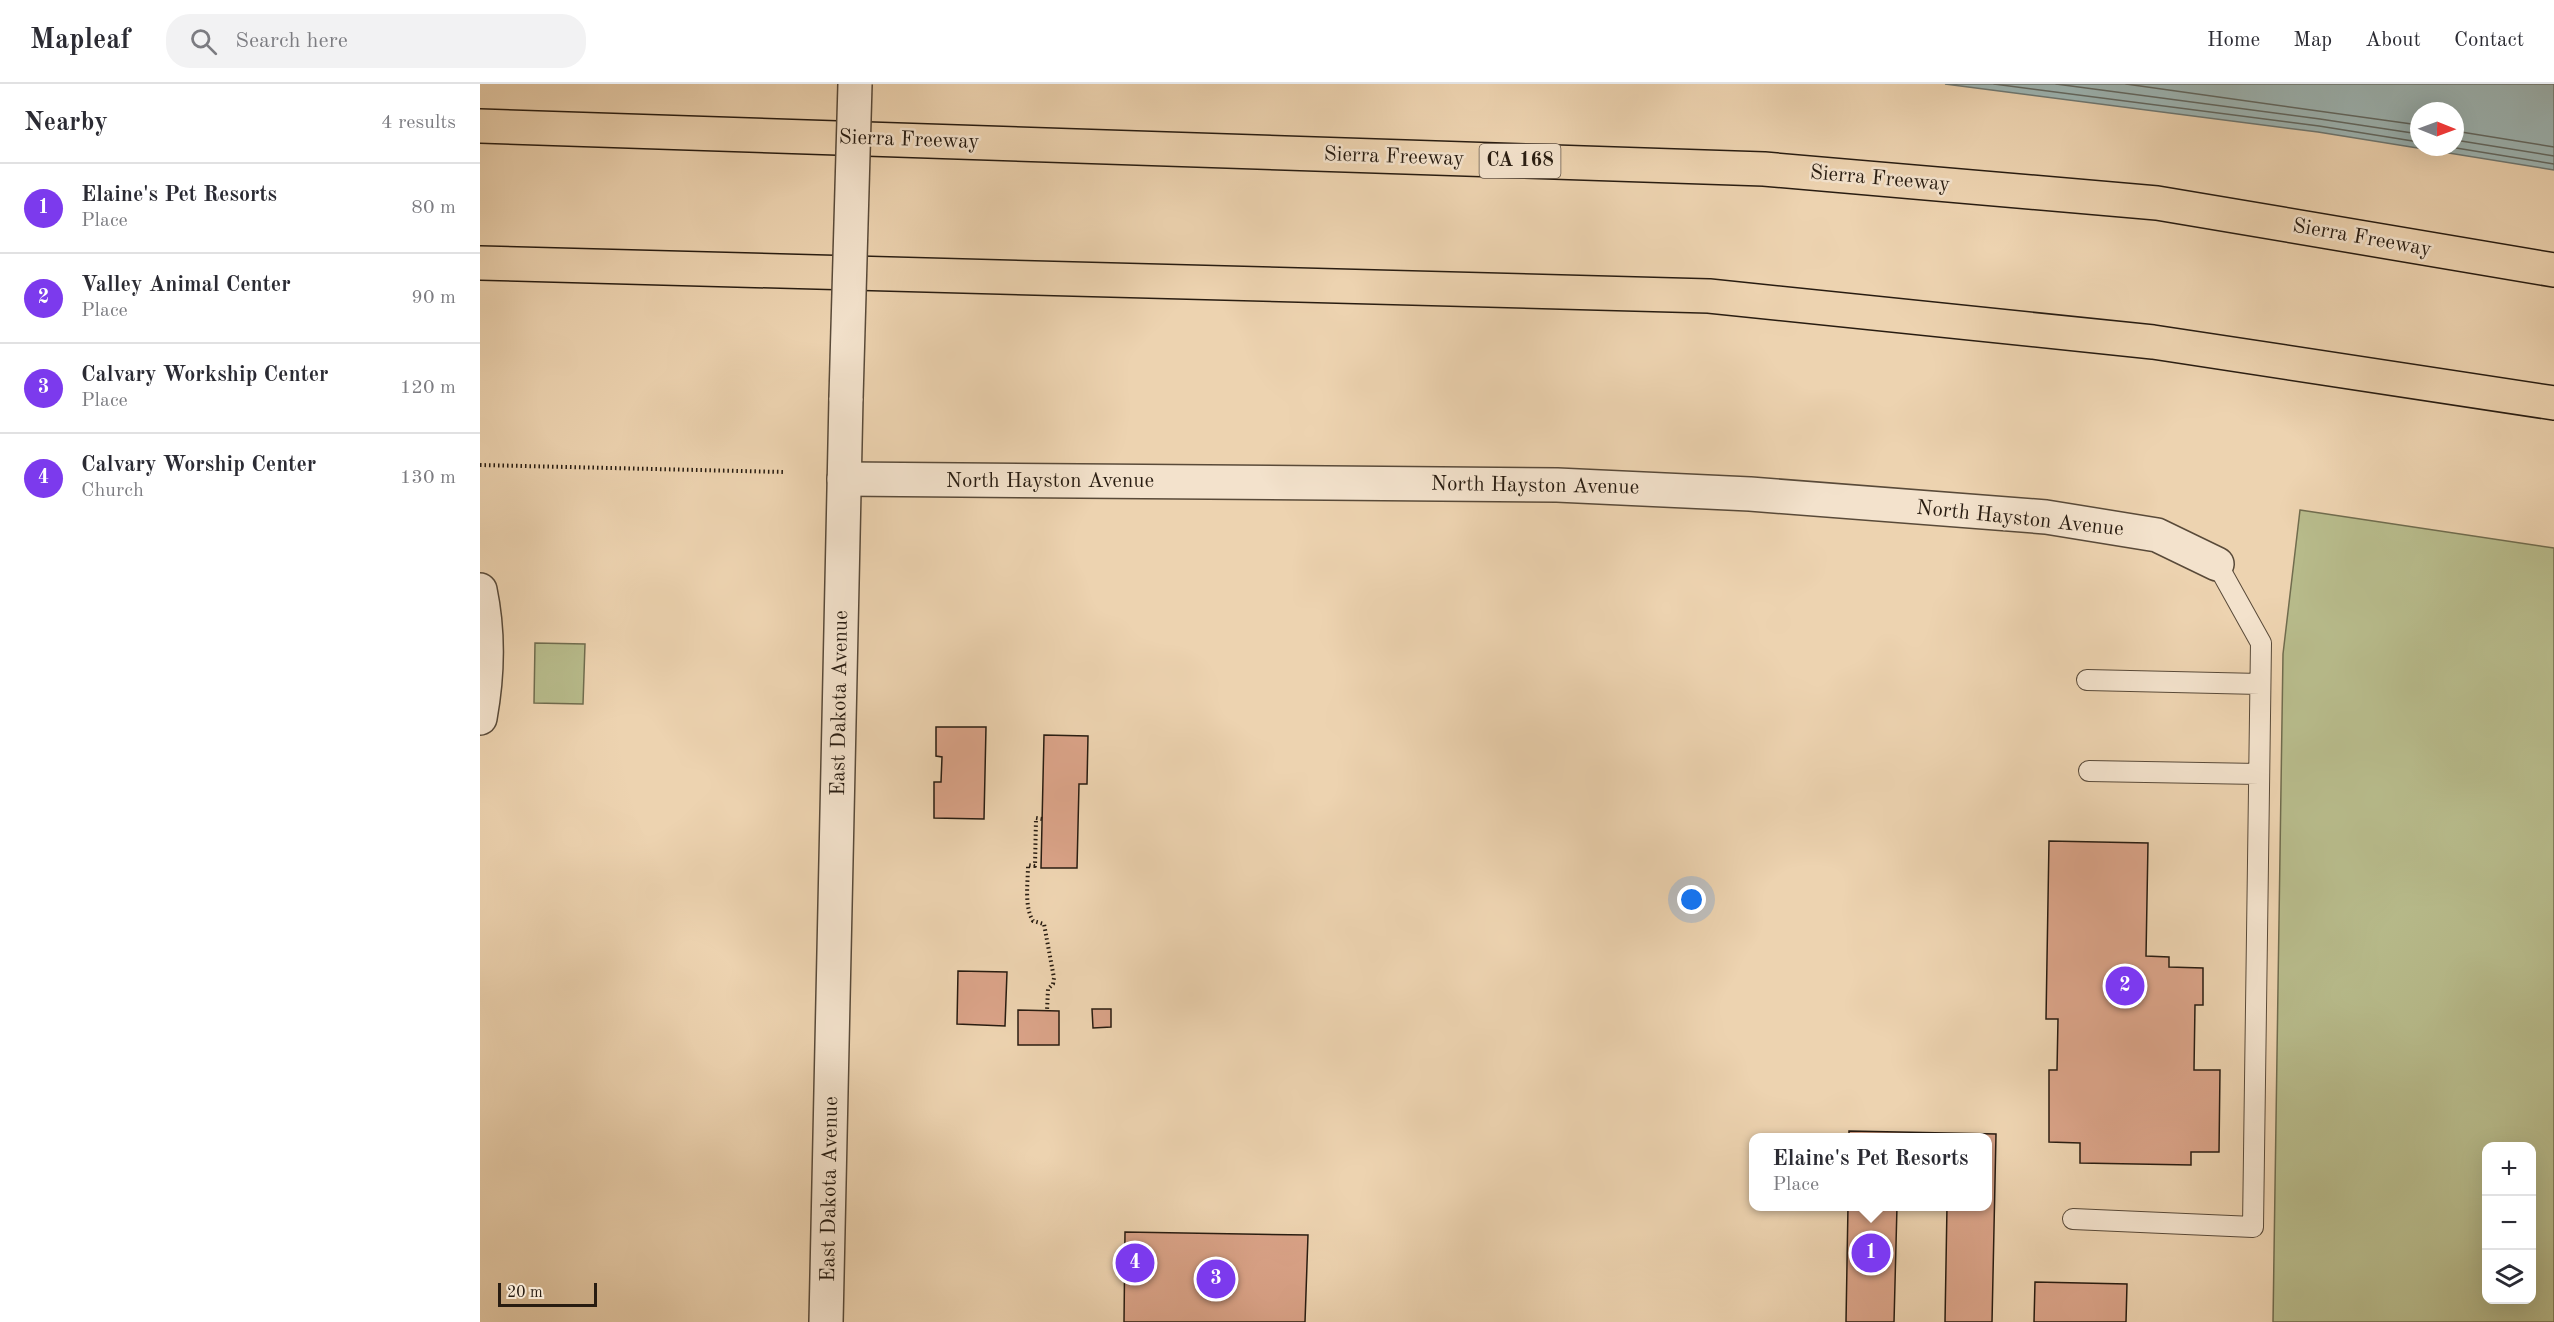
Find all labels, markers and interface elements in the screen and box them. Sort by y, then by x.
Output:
search box [166,14,586,68]
icon: search [187,25,220,58]
text: Mapleaf [30,27,130,55]
text: Search here [235,30,348,52]
text: Home [2207,30,2260,51]
text: Map [2293,30,2332,51]
text: About [2365,30,2421,51]
text: Contact [2454,30,2524,51]
north arrow [2410,102,2464,156]
text: Nearby [24,110,108,136]
text: 4 results [381,113,456,133]
street label: Sierra Freeway [838,127,980,153]
street label: Sierra Freeway [1323,144,1465,170]
road number: CA 168 [1480,144,1560,178]
street label: Sierra Freeway [1809,162,1951,196]
text: Elaine's Pet Resorts [81,184,277,206]
text: 1 [38,198,49,218]
text: 80 m [411,198,456,218]
text: Place [81,211,128,231]
street label: Sierra Freeway [2291,215,2433,261]
text: Valley Animal Center [81,274,291,296]
text: 2 [38,288,49,308]
text: 90 m [411,288,456,308]
text: Place [81,301,128,321]
text: Calvary Workship Center [81,364,329,386]
text: 3 [38,378,49,398]
text: 120 m [400,378,456,398]
text: Place [81,391,128,411]
text: Calvary Worship Center [81,454,316,476]
text: 4 [38,468,49,488]
text: 130 m [400,468,456,488]
street label: North Hayston Avenue [946,471,1154,492]
street label: North Hayston Avenue [1431,474,1639,498]
text: Church [81,481,144,501]
street label: North Hayston Avenue [1915,498,2125,540]
street label: East Dakota Avenue [828,610,852,796]
your location [1677,885,1706,914]
pin: 2 [2106,964,2144,1008]
street label: East Dakota Avenue [818,1096,842,1282]
popup [1749,1133,1992,1211]
map controls [2482,1142,2536,1304]
button: + [2482,1142,2536,1196]
text: Elaine's Pet Resorts [1772,1148,1969,1170]
text: Place [1772,1175,1819,1195]
button: − [2482,1196,2536,1250]
pin: 1 [1852,1230,1890,1276]
pin: 4 [1116,1240,1154,1286]
button: layers [2482,1250,2536,1304]
pin: 3 [1196,1256,1236,1302]
scale bar [498,1280,597,1308]
text: 20 m [507,1285,543,1301]

